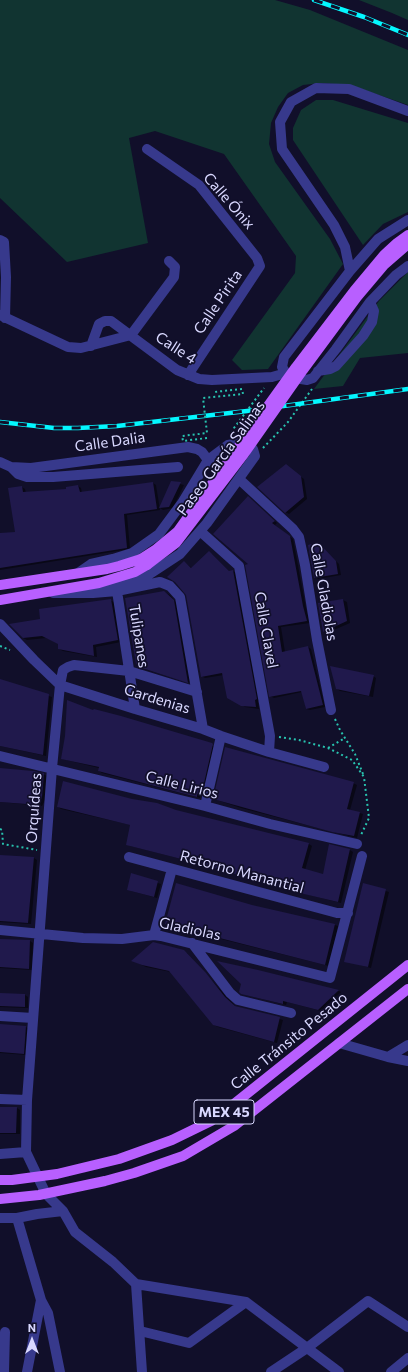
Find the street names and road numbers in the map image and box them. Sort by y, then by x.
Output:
street label: Calle Ónix [200,169,258,233]
street label: Calle Pirita [190,266,246,338]
street label: Calle 4 [152,328,200,368]
street label: Paseo García Salinas [173,397,269,519]
street label: Calle Dalia [74,428,146,456]
street label: Calle Gladiolas [307,542,341,642]
street label: Calle Clavel [250,590,282,670]
street label: Tulipanes [125,603,153,669]
street label: Gardenias [122,680,192,718]
street label: Calle Lirios [144,767,220,803]
street label: Orquídeas [23,772,45,844]
street label: Retorno Manantial [178,847,306,897]
street label: Gladiolas [158,914,222,944]
street label: Calle Tránsito Pesado [227,988,351,1094]
road number: MEX 45 [194,1100,254,1124]

